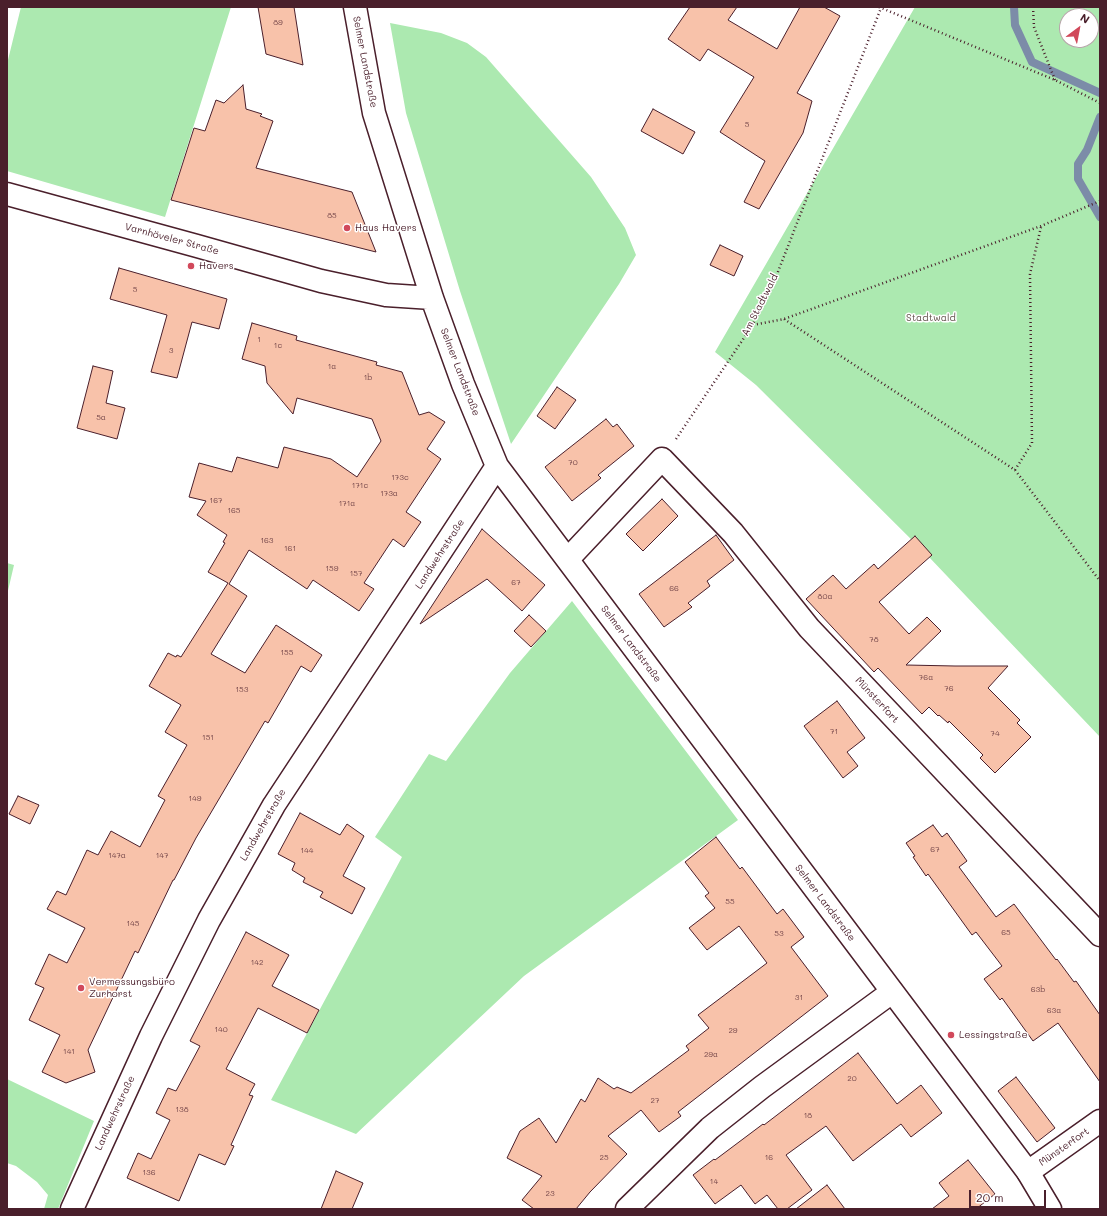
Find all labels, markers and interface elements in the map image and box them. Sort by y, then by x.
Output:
north arrow [1059,8,1099,48]
text: N [1078,10,1093,27]
street label: Selmer Landstraße [350,15,380,109]
house number: 89 [273,18,283,28]
house number: 5 [745,120,749,130]
house number: 85 [327,211,337,221]
street label: Varnhöveler Straße [124,221,220,257]
place label: Haus Havers [355,222,417,234]
marker: Haus Havers [342,223,352,233]
place label: Havers [199,260,234,272]
marker: Havers [186,261,196,271]
street label: Am Stadtwald [739,272,781,338]
house number: 5 [133,285,137,295]
park label: Stadtwald [906,312,956,324]
street label: Selmer Landstraße [438,326,482,418]
house number: 1 [257,335,261,345]
house number: 1c [274,341,282,351]
house number: 3 [169,346,173,356]
house number: 1a [328,362,336,372]
house number: 1b [364,373,372,383]
house number: 5a [96,413,106,423]
house number: 70 [568,458,578,468]
house number: 173c [391,473,409,483]
house number: 171c [352,481,368,491]
house number: 173a [380,489,398,499]
house number: 167 [210,496,222,506]
house number: 171a [339,499,355,509]
house number: 165 [227,506,241,516]
street label: Landwehrstraße [413,517,467,591]
house number: 163 [260,536,274,546]
house number: 161 [284,544,296,554]
house number: 159 [326,564,338,574]
house number: 157 [350,569,362,579]
house number: 67 [511,578,521,588]
house number: 66 [669,584,679,594]
house number: 80a [818,592,832,602]
street label: Selmer Landstraße [598,603,664,685]
house number: 78 [869,635,879,645]
house number: 155 [281,648,293,658]
house number: 76a [919,673,933,683]
street label: Münsterfort [853,674,901,726]
house number: 76 [944,684,954,694]
house number: 153 [236,685,248,695]
house number: 71 [830,727,838,737]
house number: 74 [990,729,1000,739]
house number: 151 [202,733,214,743]
street label: Landwehrstraße [238,787,288,863]
house number: 149 [189,794,201,804]
house number: 67 [930,845,940,855]
house number: 144 [301,846,313,856]
house number: 147a [108,851,126,861]
house number: 147 [156,851,168,861]
street label: Selmer Landstraße [792,862,858,944]
house number: 55 [725,897,735,907]
house number: 145 [127,919,139,929]
house number: 65 [1001,928,1011,938]
house number: 53 [774,929,784,939]
house number: 142 [251,958,263,968]
place label: Vermessungsbüro Zurhorst [89,976,175,1000]
marker: Vermessungsbüro Zurhorst [76,983,86,993]
house number: 63b [1031,985,1045,995]
house number: 31 [795,993,803,1003]
house number: 63a [1047,1006,1061,1016]
house number: 140 [214,1025,228,1035]
house number: 29 [728,1026,738,1036]
place label: Lessingstraße [959,1029,1028,1041]
marker: Lessingstraße [946,1030,956,1040]
house number: 141 [63,1047,75,1057]
house number: 29a [704,1050,718,1060]
street label: Landwehrstraße [92,1074,138,1152]
house number: 20 [847,1074,857,1084]
house number: 27 [651,1096,659,1106]
house number: 138 [175,1105,189,1115]
house number: 18 [804,1111,812,1121]
street label: Münsterfort [1037,1125,1091,1169]
house number: 25 [599,1153,609,1163]
house number: 16 [765,1153,773,1163]
house number: 136 [142,1168,156,1178]
house number: 14 [710,1177,718,1187]
scale bar [971,1182,1048,1208]
house number: 23 [545,1189,555,1199]
text: 20 m [976,1189,1004,1205]

